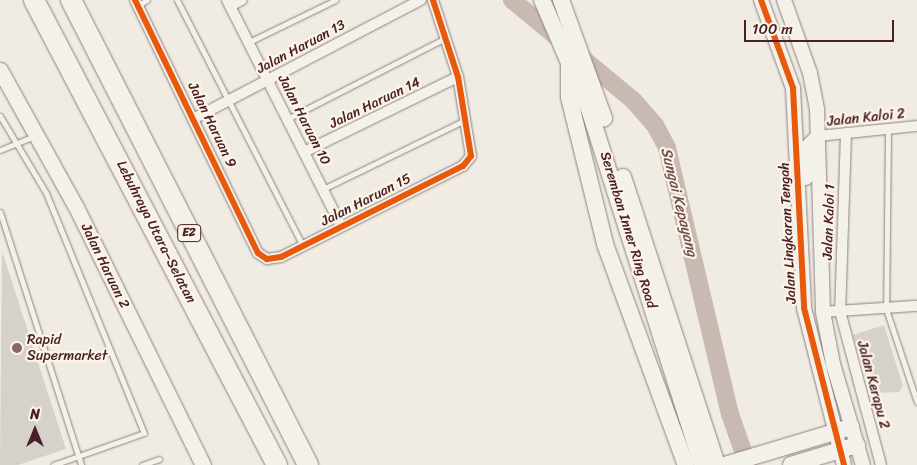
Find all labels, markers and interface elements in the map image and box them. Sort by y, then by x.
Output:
scale bar [747,10,897,42]
text: 100 m [752,16,793,42]
street label: Jalan Haruan 13 [254,17,348,77]
street label: Jalan Haruan 10 [274,72,334,168]
street label: Jalan Haruan 14 [327,74,423,132]
street label: Jalan Haruan 9 [184,80,240,170]
street label: Jalan Kaloi 2 [826,106,906,130]
water label: Sungai Kepayang [657,145,701,259]
street label: Seremban Inner Ring Road [596,150,660,310]
street label: Lebuhraya Utara–Selatan [113,158,199,306]
street label: Jalan Lingkaran Tengah [776,162,800,304]
street label: Jalan Haruan 15 [318,170,414,230]
street label: Jalan Kaloi 1 [819,184,839,260]
street label: Jalan Haruan 2 [77,221,133,311]
road number: E2 [176,224,202,242]
place label: Rapid Supermarket [27,332,107,364]
street label: Jalan Kerapu 2 [853,339,893,431]
marker: Rapid Supermarket [11,342,23,354]
text: N [30,402,40,427]
north arrow [10,405,60,455]

